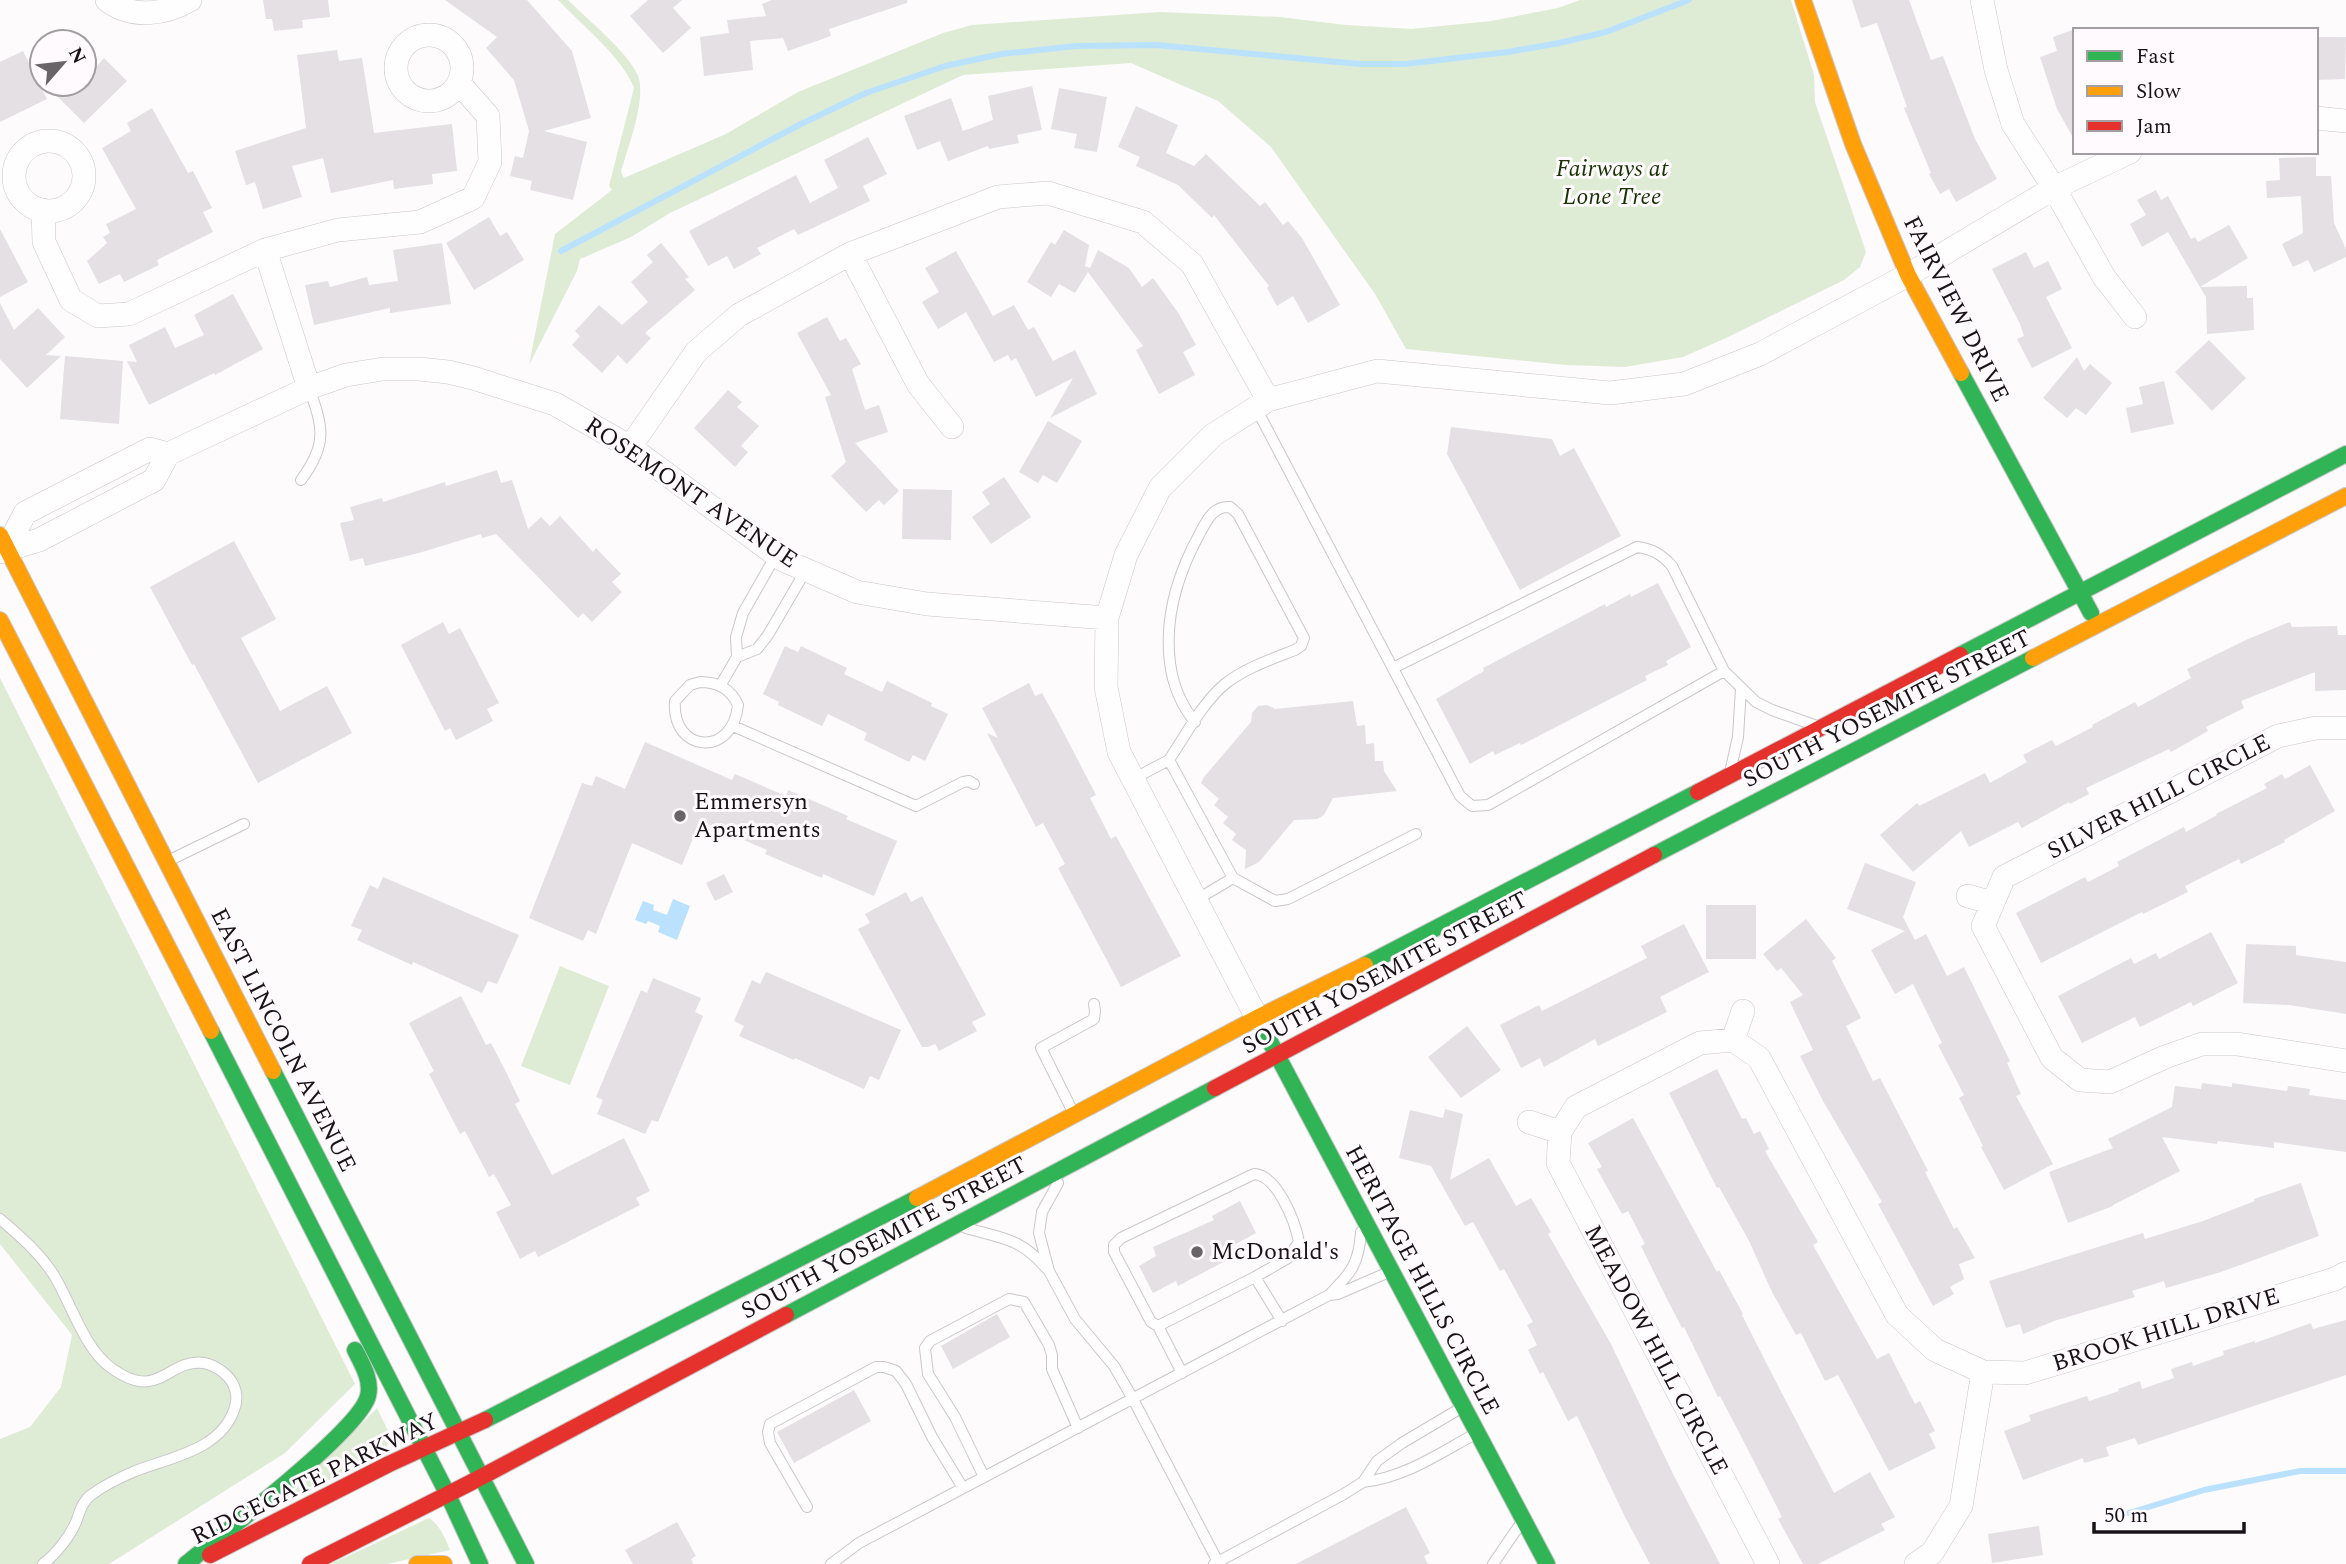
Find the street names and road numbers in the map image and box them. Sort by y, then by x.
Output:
street label: FAIRVIEW DRIVE [1894,210,2018,408]
street label: ROSEMONT AVENUE [577,408,805,578]
street label: SOUTH YOSEMITE STREET [1737,620,2037,798]
street label: SILVER HILL CIRCLE [2041,725,2277,869]
street label: SOUTH YOSEMITE STREET [1236,882,1534,1064]
street label: EAST LINCOLN AVENUE [201,902,365,1178]
street label: HERITAGE HILLS CIRCLE [1335,1138,1509,1422]
street label: SOUTH YOSEMITE STREET [735,1147,1033,1329]
street label: MEADOW HILL CIRCLE [1575,1218,1737,1482]
street label: BROOK HILL DRIVE [2048,1278,2284,1382]
street label: RIDGEGATE PARKWAY [185,1403,445,1555]

